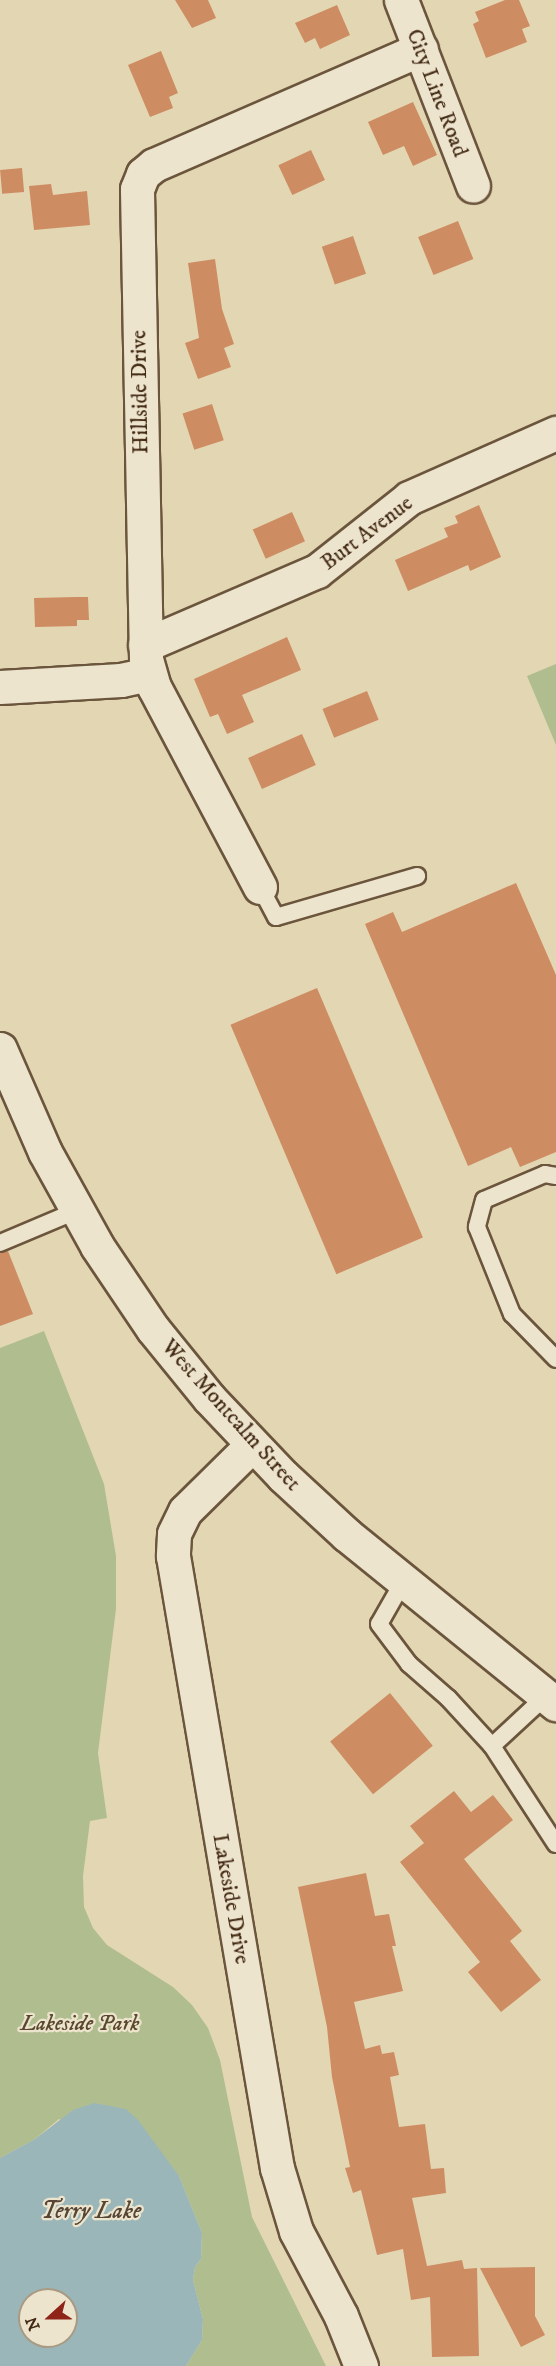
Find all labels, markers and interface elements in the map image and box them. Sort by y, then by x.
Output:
street label: City Line Road [401,25,473,161]
street label: Hillside Drive [126,330,154,454]
street label: Burt Avenue [316,490,418,576]
street label: West Montcalm Street [156,1334,306,1496]
street label: Lakeside Drive [207,1832,255,1966]
park label: Lakeside Park [20,2011,140,2037]
water label: Terry Lake [41,2198,141,2226]
north arrow [18,2288,78,2348]
text: N [21,2314,45,2333]

